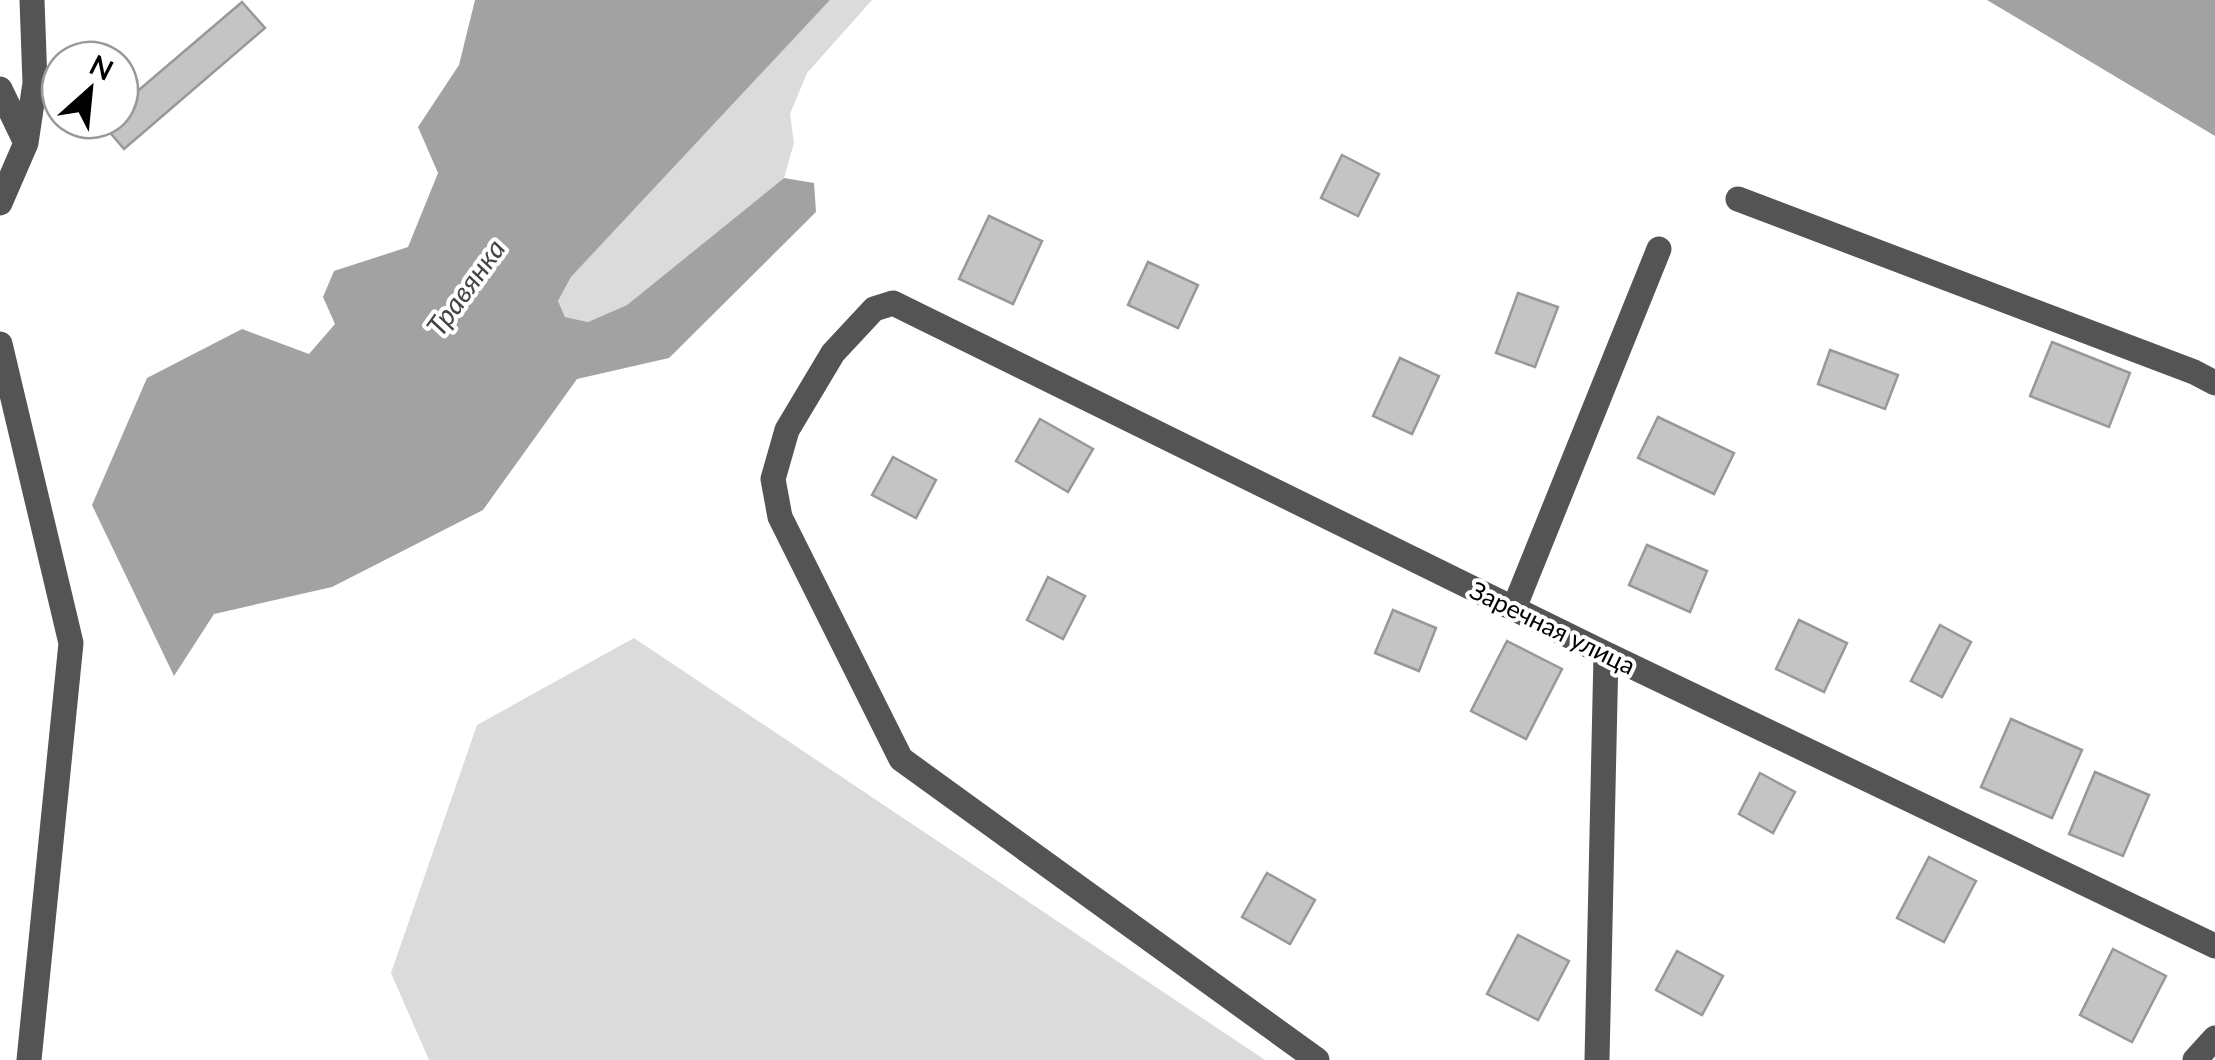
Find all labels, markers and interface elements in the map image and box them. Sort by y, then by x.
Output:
north arrow [40,40,140,140]
text: N [84,47,119,87]
water label: Травянка [419,232,511,342]
street label: Заречная улица [1465,574,1641,680]

